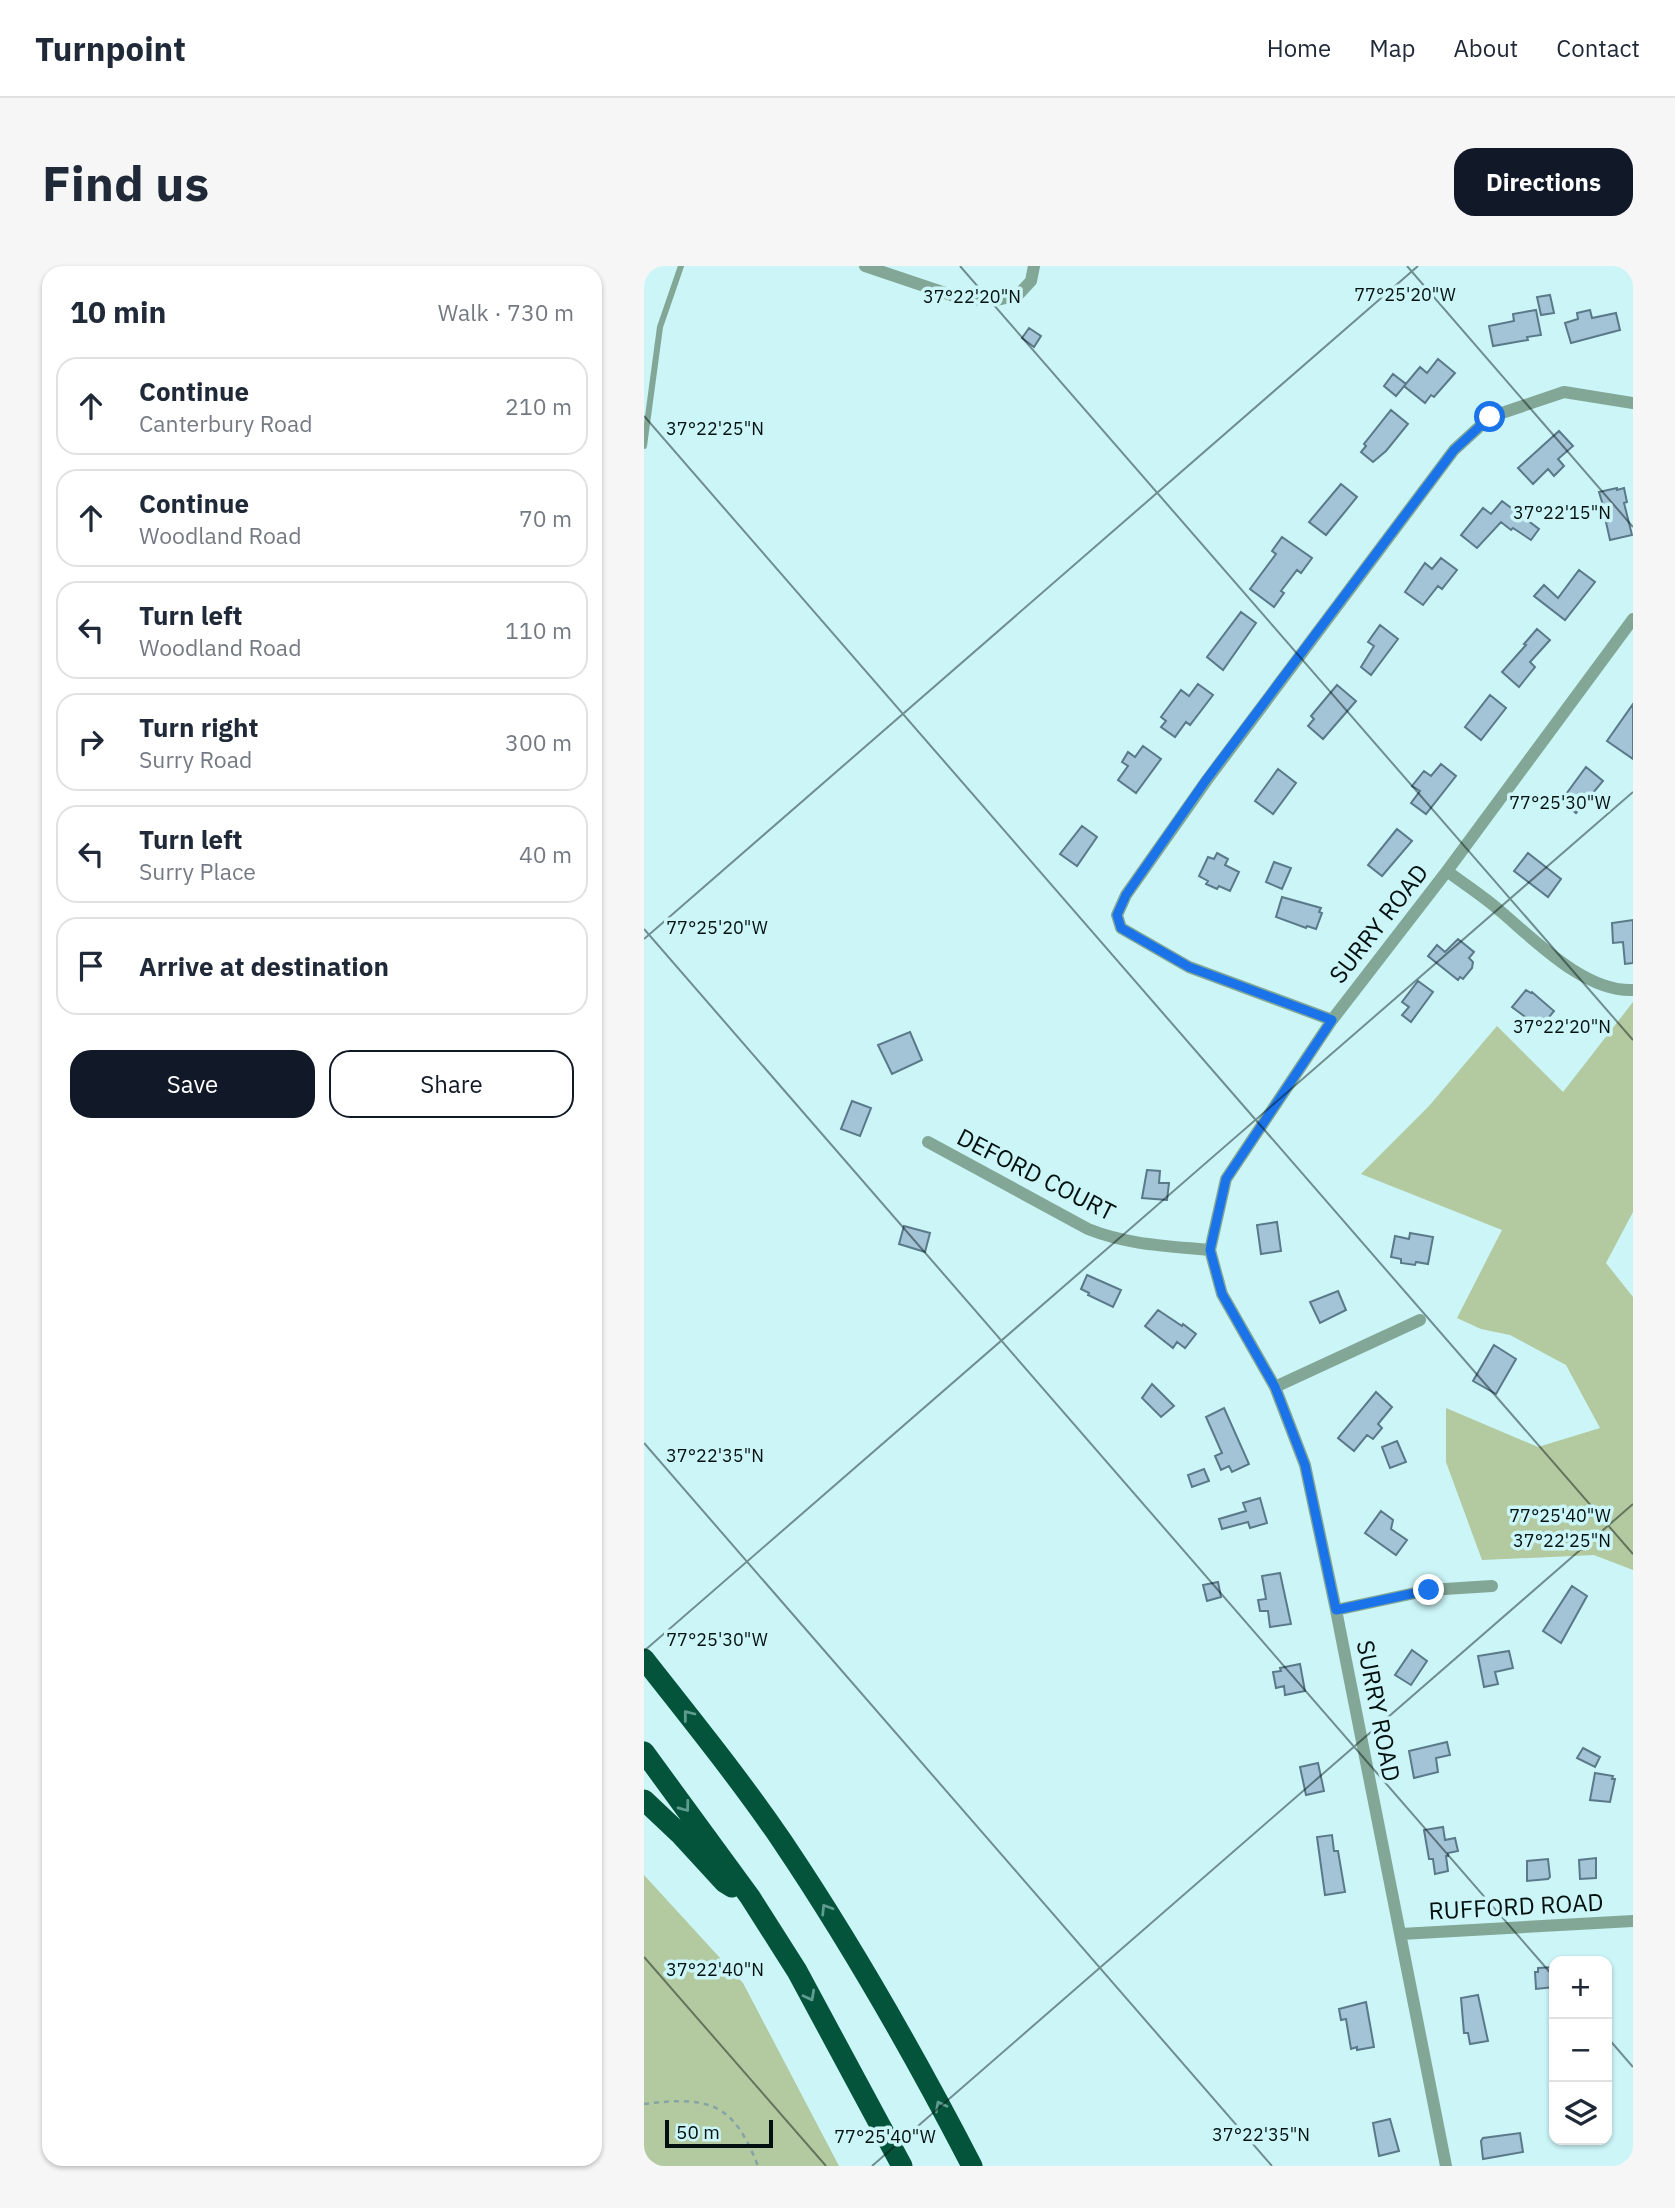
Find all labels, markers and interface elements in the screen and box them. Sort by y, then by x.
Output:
text: Turnpoint [35,27,186,70]
text: Home [1267,32,1331,64]
text: Map [1369,32,1415,64]
text: About [1453,32,1518,64]
text: Contact [1556,32,1640,64]
button: Directions [1454,148,1633,216]
text: Find us [42,151,209,214]
text: 77°25'20"W [1354,283,1456,306]
text: 37°22'20"N [923,285,1021,308]
text: 10 min [70,292,166,331]
text: Walk · 730 m [438,297,574,327]
text: Continue [139,374,249,408]
icon: ahead [72,387,110,425]
text: 210 m [505,391,572,421]
route start [1474,401,1505,432]
text: Canterbury Road [139,408,313,438]
text: 37°22'25"N [666,417,764,440]
text: Continue [139,486,249,520]
icon: ahead [72,499,110,537]
text: 37°22'15"N [1513,501,1611,524]
text: 70 m [519,503,572,533]
text: Woodland Road [139,520,302,550]
text: Turn left [139,598,242,632]
icon: left [72,611,110,649]
text: 110 m [505,615,572,645]
text: Woodland Road [139,632,302,662]
text: Turn right [139,710,258,744]
icon: right [72,723,110,761]
text: 300 m [505,727,572,757]
text: Surry Road [139,744,252,774]
text: 77°25'30"W [1509,791,1611,814]
text: Turn left [139,822,242,856]
icon: left [72,835,110,873]
text: 40 m [519,839,572,869]
text: Surry Place [139,856,256,886]
street label: SURRY ROAD [1322,857,1435,990]
text: 77°25'20"W [666,916,768,939]
icon: arrive [72,947,110,985]
text: Arrive at destination [139,949,389,983]
text: 37°22'20"N [1513,1015,1611,1038]
button: Save [70,1050,315,1118]
button: Share [329,1050,574,1118]
street label: DEFORD COURT [952,1120,1121,1228]
text: 37°22'35"N [666,1444,764,1467]
text: 77°25'40"W [1509,1504,1611,1527]
text: 37°22'25"N [1513,1529,1611,1552]
route end [1413,1574,1444,1605]
text: 77°25'30"W [666,1628,768,1651]
street label: SURRY ROAD [1350,1637,1408,1784]
one-way arrow [683,1711,696,1723]
one-way arrow [677,1799,689,1812]
street label: RUFFORD ROAD [1428,1885,1604,1927]
one-way arrow [821,1904,834,1917]
map controls [1549,1956,1612,2145]
button: + [1549,1956,1612,2019]
text: 37°22'40"N [666,1958,764,1981]
one-way arrow [802,1989,816,2002]
button: − [1549,2019,1612,2082]
button: layers [1549,2082,1612,2145]
one-way arrow [935,2100,948,2113]
scale bar [665,2117,774,2149]
text: 50 m [676,2120,720,2144]
text: 37°22'35"N [1212,2123,1310,2146]
text: 77°25'40"W [834,2125,936,2148]

